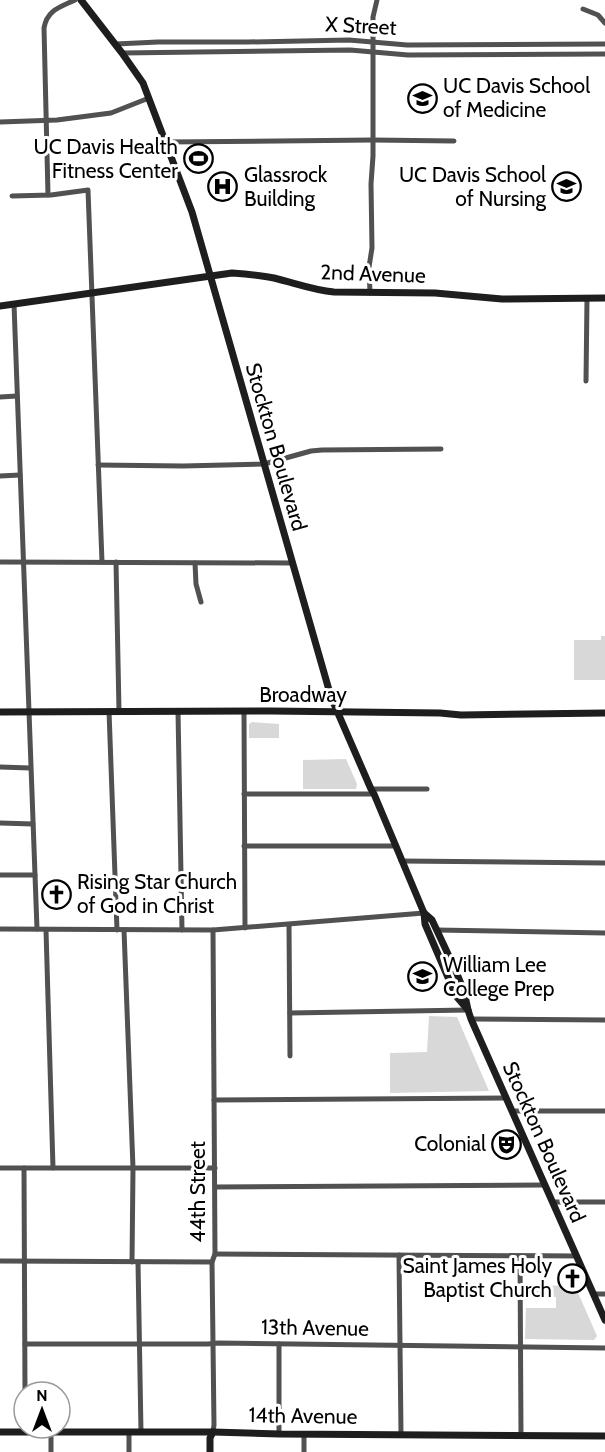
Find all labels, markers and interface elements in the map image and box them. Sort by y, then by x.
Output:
street label: X Street [325,11,397,40]
place label: UC Davis School of Medicine [443,73,590,122]
school or university icon: UC Davis School of Medicine [406,82,438,114]
place label: UC Davis Health Fitness Center [33,134,178,183]
sports icon: UC Davis Health Fitness Center [183,143,215,175]
place label: Glassrock Building [244,162,328,211]
place label: UC Davis School of Nursing [399,162,547,211]
hospital icon: Glassrock Building [207,171,239,203]
school or university icon: UC Davis School of Nursing [551,171,583,203]
street label: 2nd Avenue [320,259,427,288]
street label: Stockton Boulevard [241,360,312,534]
street label: Broadway [259,682,347,707]
place label: Rising Star Church of God in Christ [77,869,237,918]
church icon: Rising Star Church of God in Christ [40,878,72,910]
place label: William Lee College Prep [443,952,554,1001]
school or university icon: William Lee College Prep [406,961,438,993]
street label: Stockton Boulevard [498,1058,591,1226]
theatre icon: Colonial [491,1128,523,1160]
place label: Colonial [414,1131,486,1156]
street label: 44th Street [185,1141,210,1243]
place label: Saint James Holy Baptist Church [403,1253,552,1302]
church icon: Saint James Holy Baptist Church [557,1262,589,1294]
street label: 13th Avenue [261,1314,369,1341]
north arrow [12,1380,72,1440]
text: N [36,1386,48,1405]
street label: 14th Avenue [248,1402,358,1429]

